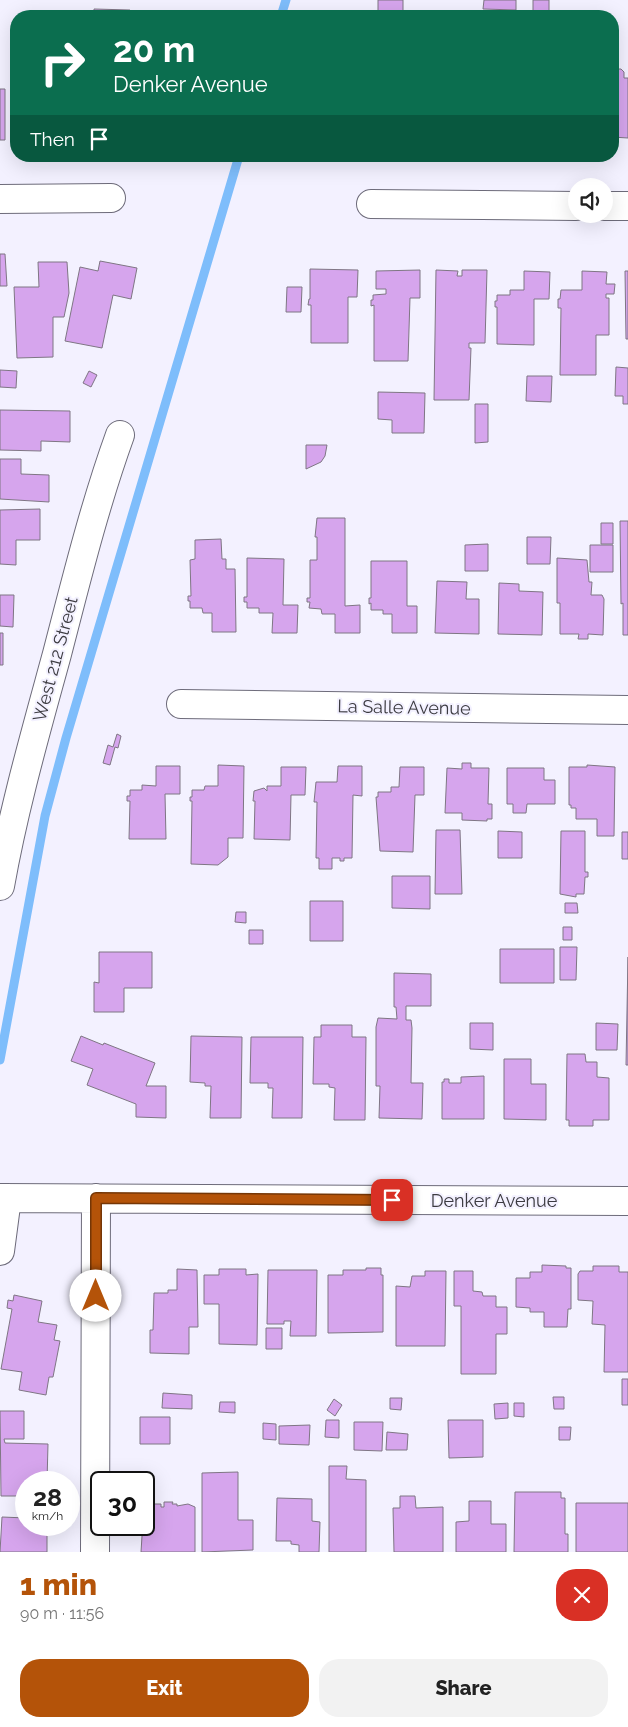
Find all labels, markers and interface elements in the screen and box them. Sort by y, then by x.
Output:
text: 20 m [113,29,195,70]
icon: right [30,30,95,95]
text: Denker Avenue [113,71,268,97]
icon: arrive [85,125,113,153]
text: Then [30,128,75,150]
map controls [568,178,613,223]
button: sound [568,178,613,223]
street label: West 212 Street [28,594,82,724]
street label: La Salle Avenue [337,695,471,719]
pin [371,1179,413,1221]
icon: arrive [378,1186,406,1214]
street label: Denker Avenue [431,1190,558,1211]
position arrow [69,1269,121,1321]
speed limit sign: 30 [90,1471,155,1536]
text: 28 [33,1482,62,1512]
text: km/h [32,1509,63,1523]
text: 1 min [20,1567,97,1602]
button: close [556,1569,608,1621]
text: 90 m · 11:56 [20,1604,104,1623]
button: Exit [20,1659,309,1717]
button: Share [319,1659,608,1717]

